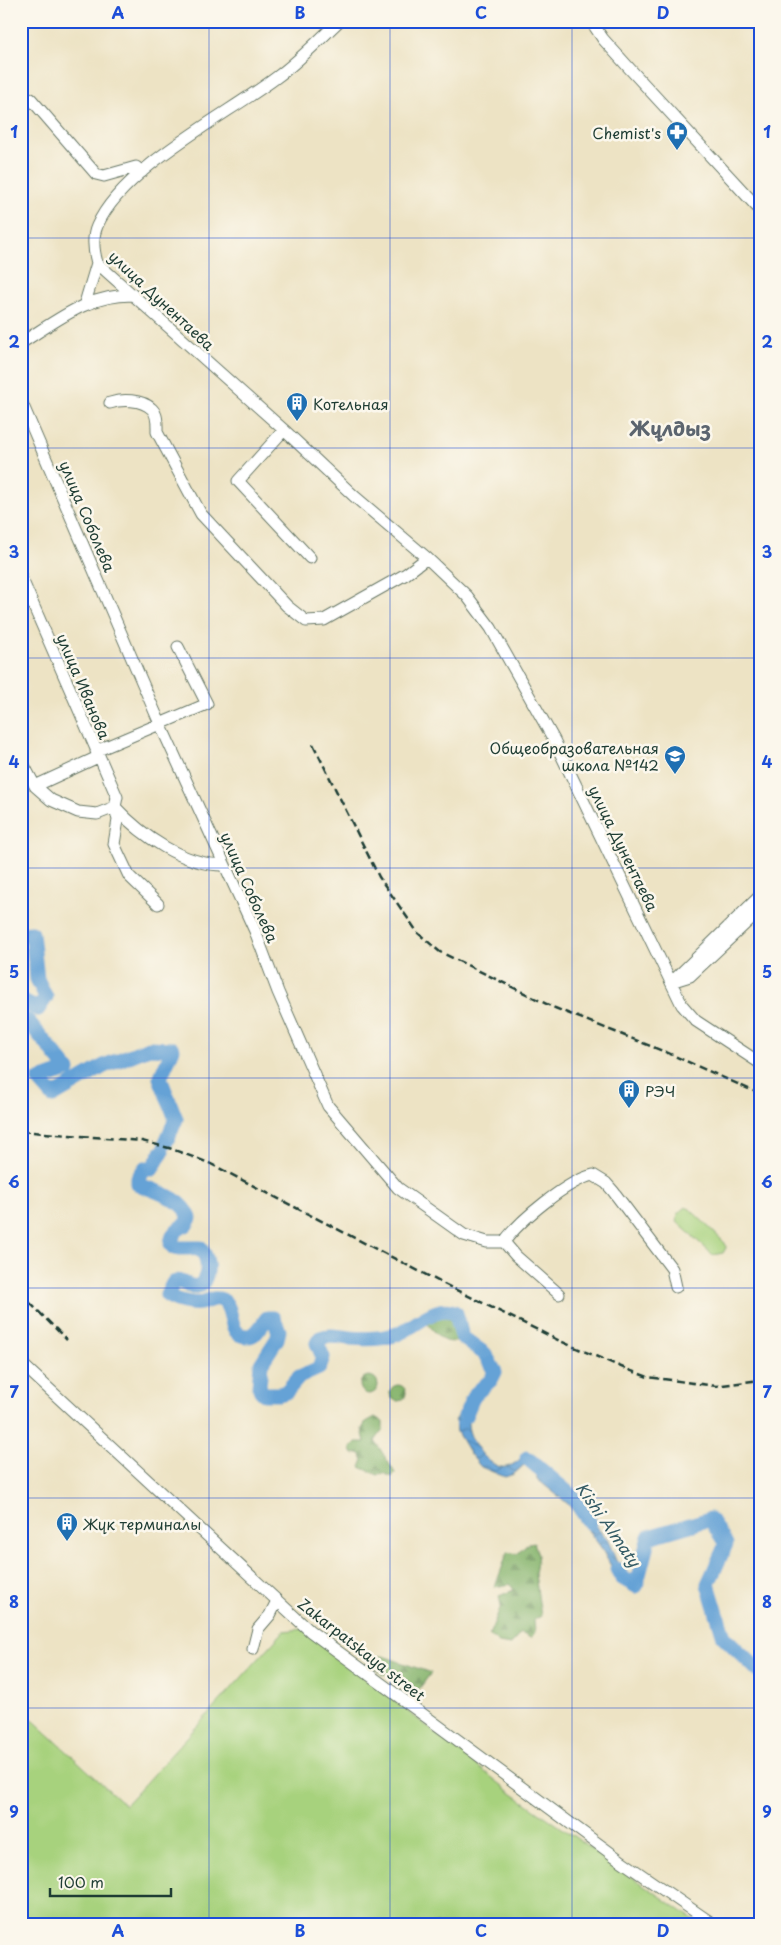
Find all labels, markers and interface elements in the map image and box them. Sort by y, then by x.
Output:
text: A [112,0,125,24]
text: B [295,0,306,24]
text: C [475,0,487,24]
text: D [657,0,669,24]
text: 1 [10,119,18,143]
text: 1 [763,119,771,143]
pharmacy icon: Chemist's [665,120,689,151]
place label: Chemist's [592,121,661,144]
street label: улица Дунентаева [104,245,221,356]
text: 2 [8,329,20,353]
text: 2 [761,329,773,353]
building icon: Котельная [285,391,309,422]
place label: Котельная [313,392,389,415]
district label: Жұлдыз [629,413,711,443]
street label: улица Соболева [54,457,122,576]
text: 3 [9,539,19,563]
text: 3 [762,539,772,563]
street label: улица Иванова [51,629,117,743]
place label: Общеобразовательная школа №142 [490,736,659,776]
school or university icon: Общеобразовательная школа №142 [663,744,687,775]
text: 4 [9,749,20,773]
text: 4 [762,749,773,773]
street label: улица Дунентаева [584,781,665,915]
street label: улица Соболева [215,828,285,947]
text: 5 [9,959,19,983]
text: 5 [762,959,772,983]
building icon: РЭЧ [617,1078,641,1109]
place label: РЭЧ [645,1079,675,1102]
text: 6 [8,1169,20,1193]
text: 6 [761,1169,773,1193]
text: 7 [9,1379,19,1403]
text: 7 [762,1379,772,1403]
water label: Kіshі Almaty [571,1477,648,1573]
building icon: Жүк терминалы [55,1511,79,1542]
place label: Жүк терминалы [83,1512,201,1535]
text: 8 [9,1589,19,1613]
text: 8 [762,1589,772,1613]
street label: Zakarpatskaya street [293,1592,431,1706]
text: 9 [9,1799,19,1823]
text: 9 [762,1799,772,1823]
scale bar [50,1865,171,1897]
text: 100 m [58,1870,104,1893]
text: A [112,1918,125,1942]
text: B [295,1918,306,1942]
text: C [475,1918,487,1942]
text: D [657,1918,669,1942]

